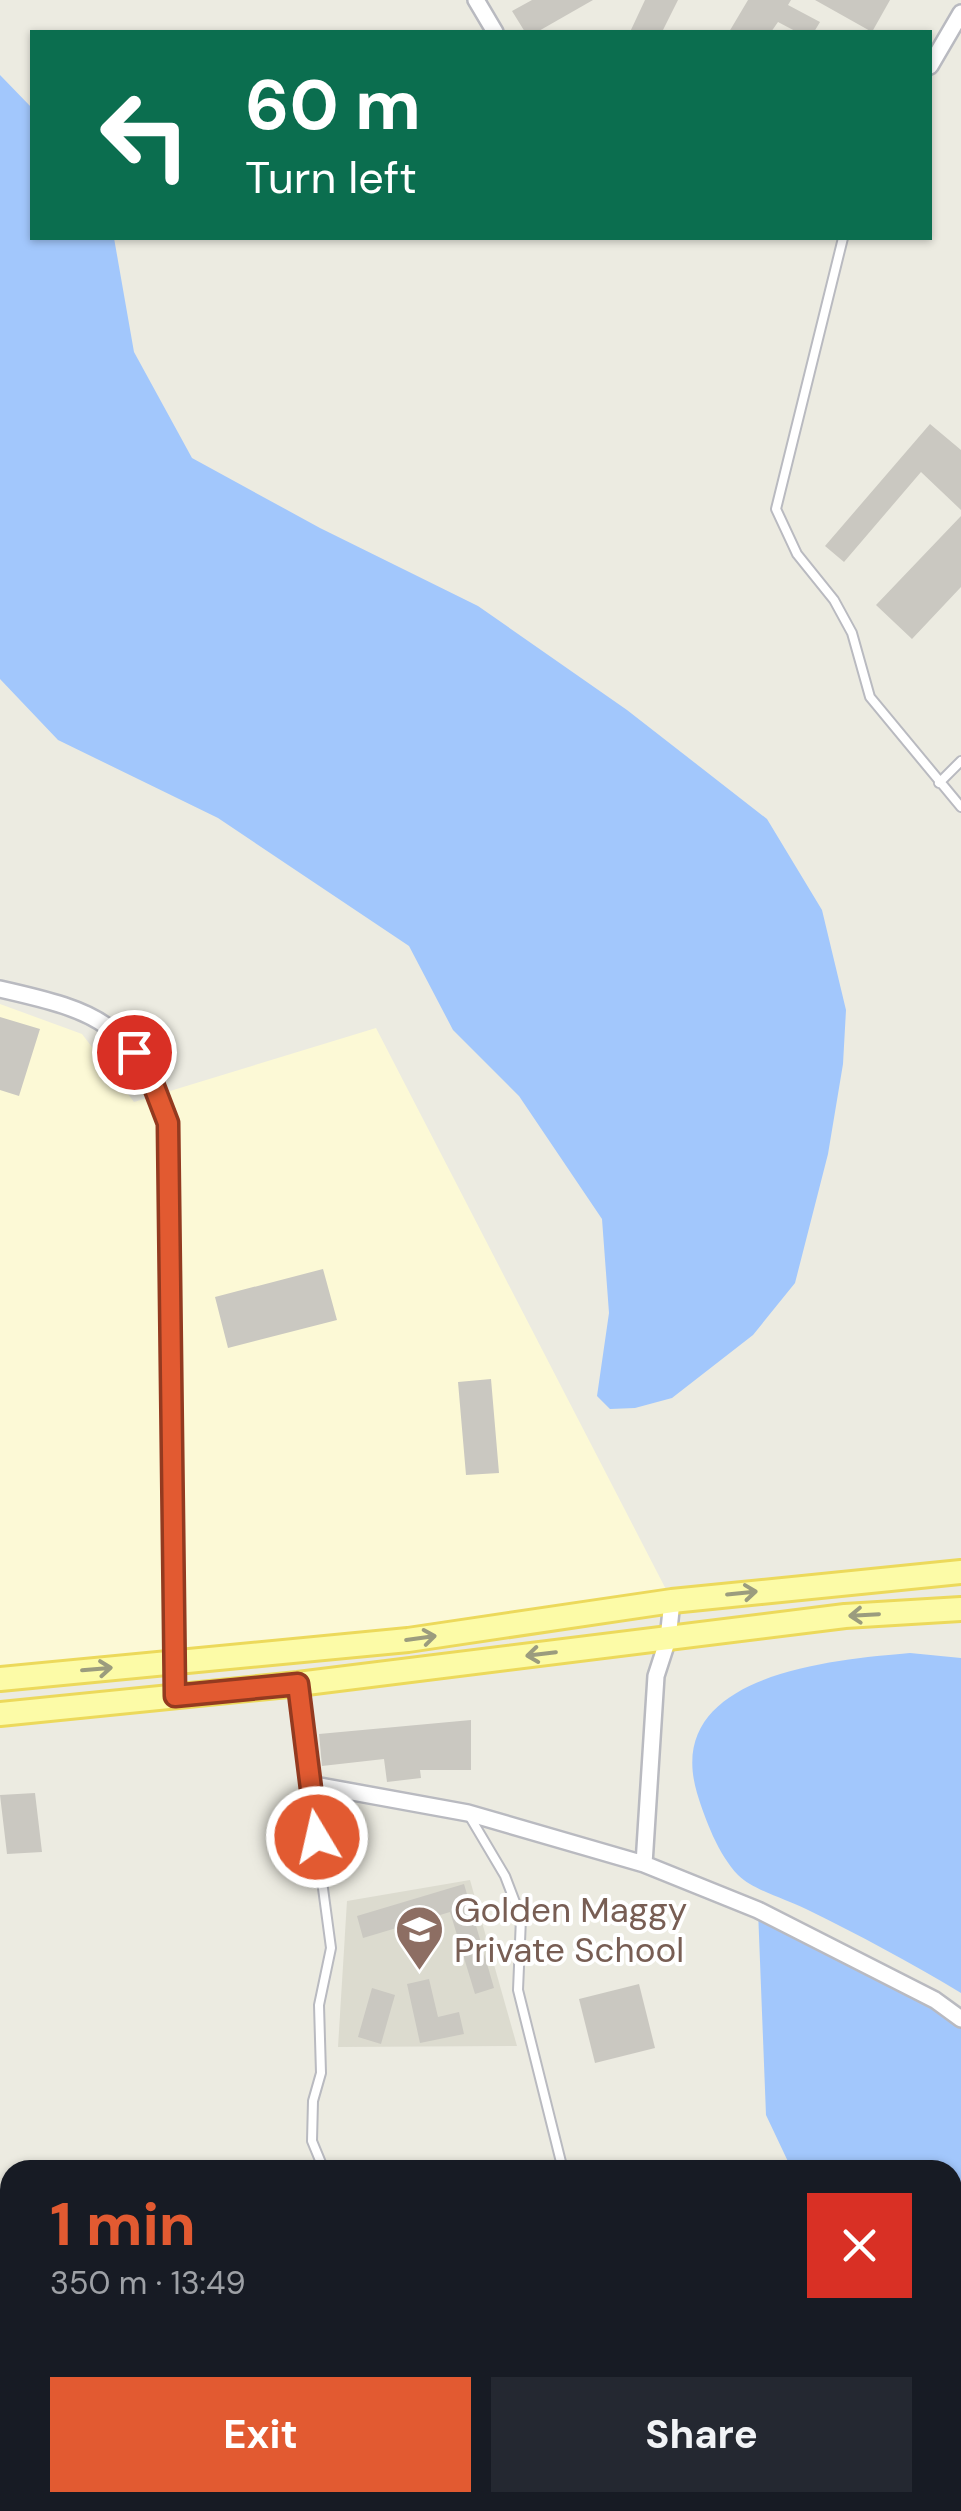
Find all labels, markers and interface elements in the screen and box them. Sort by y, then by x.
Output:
text: 60 m [245,60,421,151]
icon: left [80,70,210,200]
text: Turn left [245,148,417,207]
pin [92,1010,177,1095]
icon: arrive [107,1025,162,1080]
one-way arrow [726,1583,758,1602]
one-way arrow [848,1606,880,1625]
one-way arrow [404,1628,436,1646]
one-way arrow [526,1646,558,1664]
one-way arrow [80,1660,113,1679]
position arrow [265,1785,369,1889]
place label: Golden Maggy Private School [454,1887,687,1973]
school or university icon: Golden Maggy Private School [393,1904,445,1972]
text: 1 min [50,2185,196,2264]
button: close [807,2193,912,2298]
text: 350 m · 13:49 [50,2262,246,2304]
button: Exit [50,2377,471,2492]
button: Share [491,2377,912,2492]

